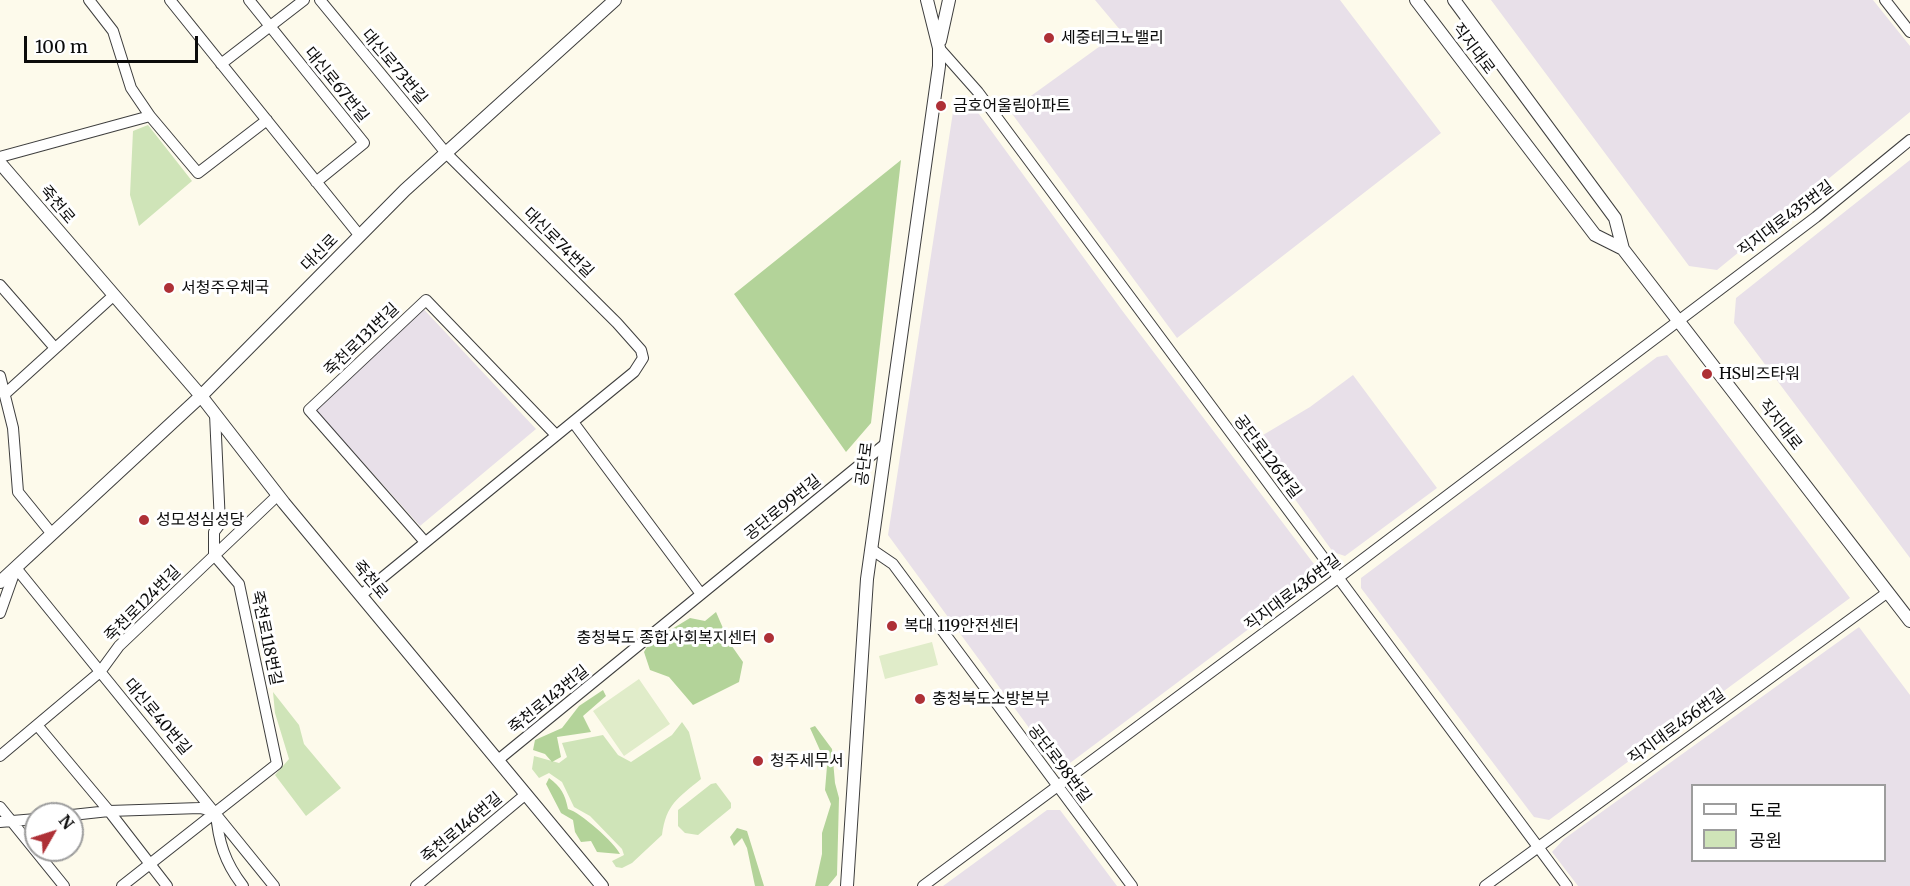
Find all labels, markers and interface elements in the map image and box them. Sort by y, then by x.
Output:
street label: 직지대로 [1448,20,1498,78]
scale bar [27,24,201,62]
street label: 대신로73번길 [357,26,431,108]
place label: 세중테크노밸리 [1061,28,1164,48]
marker: 세중테크노밸리 [1042,31,1056,45]
text: 100 m [35,35,88,58]
street label: 대신로67번길 [300,44,372,126]
place label: 금호어울림아파트 [953,96,1071,116]
marker: 금호어울림아파트 [934,99,948,113]
street label: 직지대로435번길 [1735,177,1837,261]
street label: 죽천로 [35,182,79,228]
street label: 대신로74번길 [519,204,597,282]
street label: 대신로 [298,231,342,275]
place label: 서청주우체국 [181,278,269,298]
marker: 서청주우체국 [162,281,176,295]
street label: 죽천로131번길 [321,300,403,380]
place label: HS비즈타워 [1719,364,1800,384]
marker: HS비즈타워 [1700,367,1714,381]
street label: 직지대로 [1754,396,1806,454]
street label: 공단로126번길 [1229,412,1305,502]
street label: 공단로 [853,441,877,487]
street label: 공단로99번길 [741,471,825,545]
place label: 성모성심성당 [156,510,244,530]
marker: 성모성심성당 [137,513,151,527]
street label: 직지대로436번길 [1241,551,1345,635]
street label: 죽천로 [348,557,392,603]
street label: 죽천로124번길 [101,562,185,646]
street label: 죽천로118번길 [247,589,285,687]
place label: 복대 119안전센터 [904,616,1019,636]
marker: 복대 119안전센터 [885,619,899,633]
place label: 충청북도 종합사회복지센터 [577,628,757,648]
marker: 충청북도 종합사회복지센터 [762,631,776,645]
street label: 죽천로143번길 [505,662,593,738]
street label: 대신로40번길 [120,675,194,759]
street label: 직지대로456번길 [1625,685,1729,769]
place label: 충청북도소방본부 [932,689,1050,709]
marker: 충청북도소방본부 [913,692,927,706]
street label: 공단로98번길 [1023,721,1095,807]
place label: 청주세무서 [770,751,844,771]
marker: 청주세무서 [751,754,765,768]
legend [1691,784,1886,862]
street label: 죽천로146번길 [418,789,506,867]
text: 도로 [1749,799,1782,822]
north arrow [24,802,84,862]
text: N [55,811,78,833]
text: 공원 [1749,829,1782,852]

